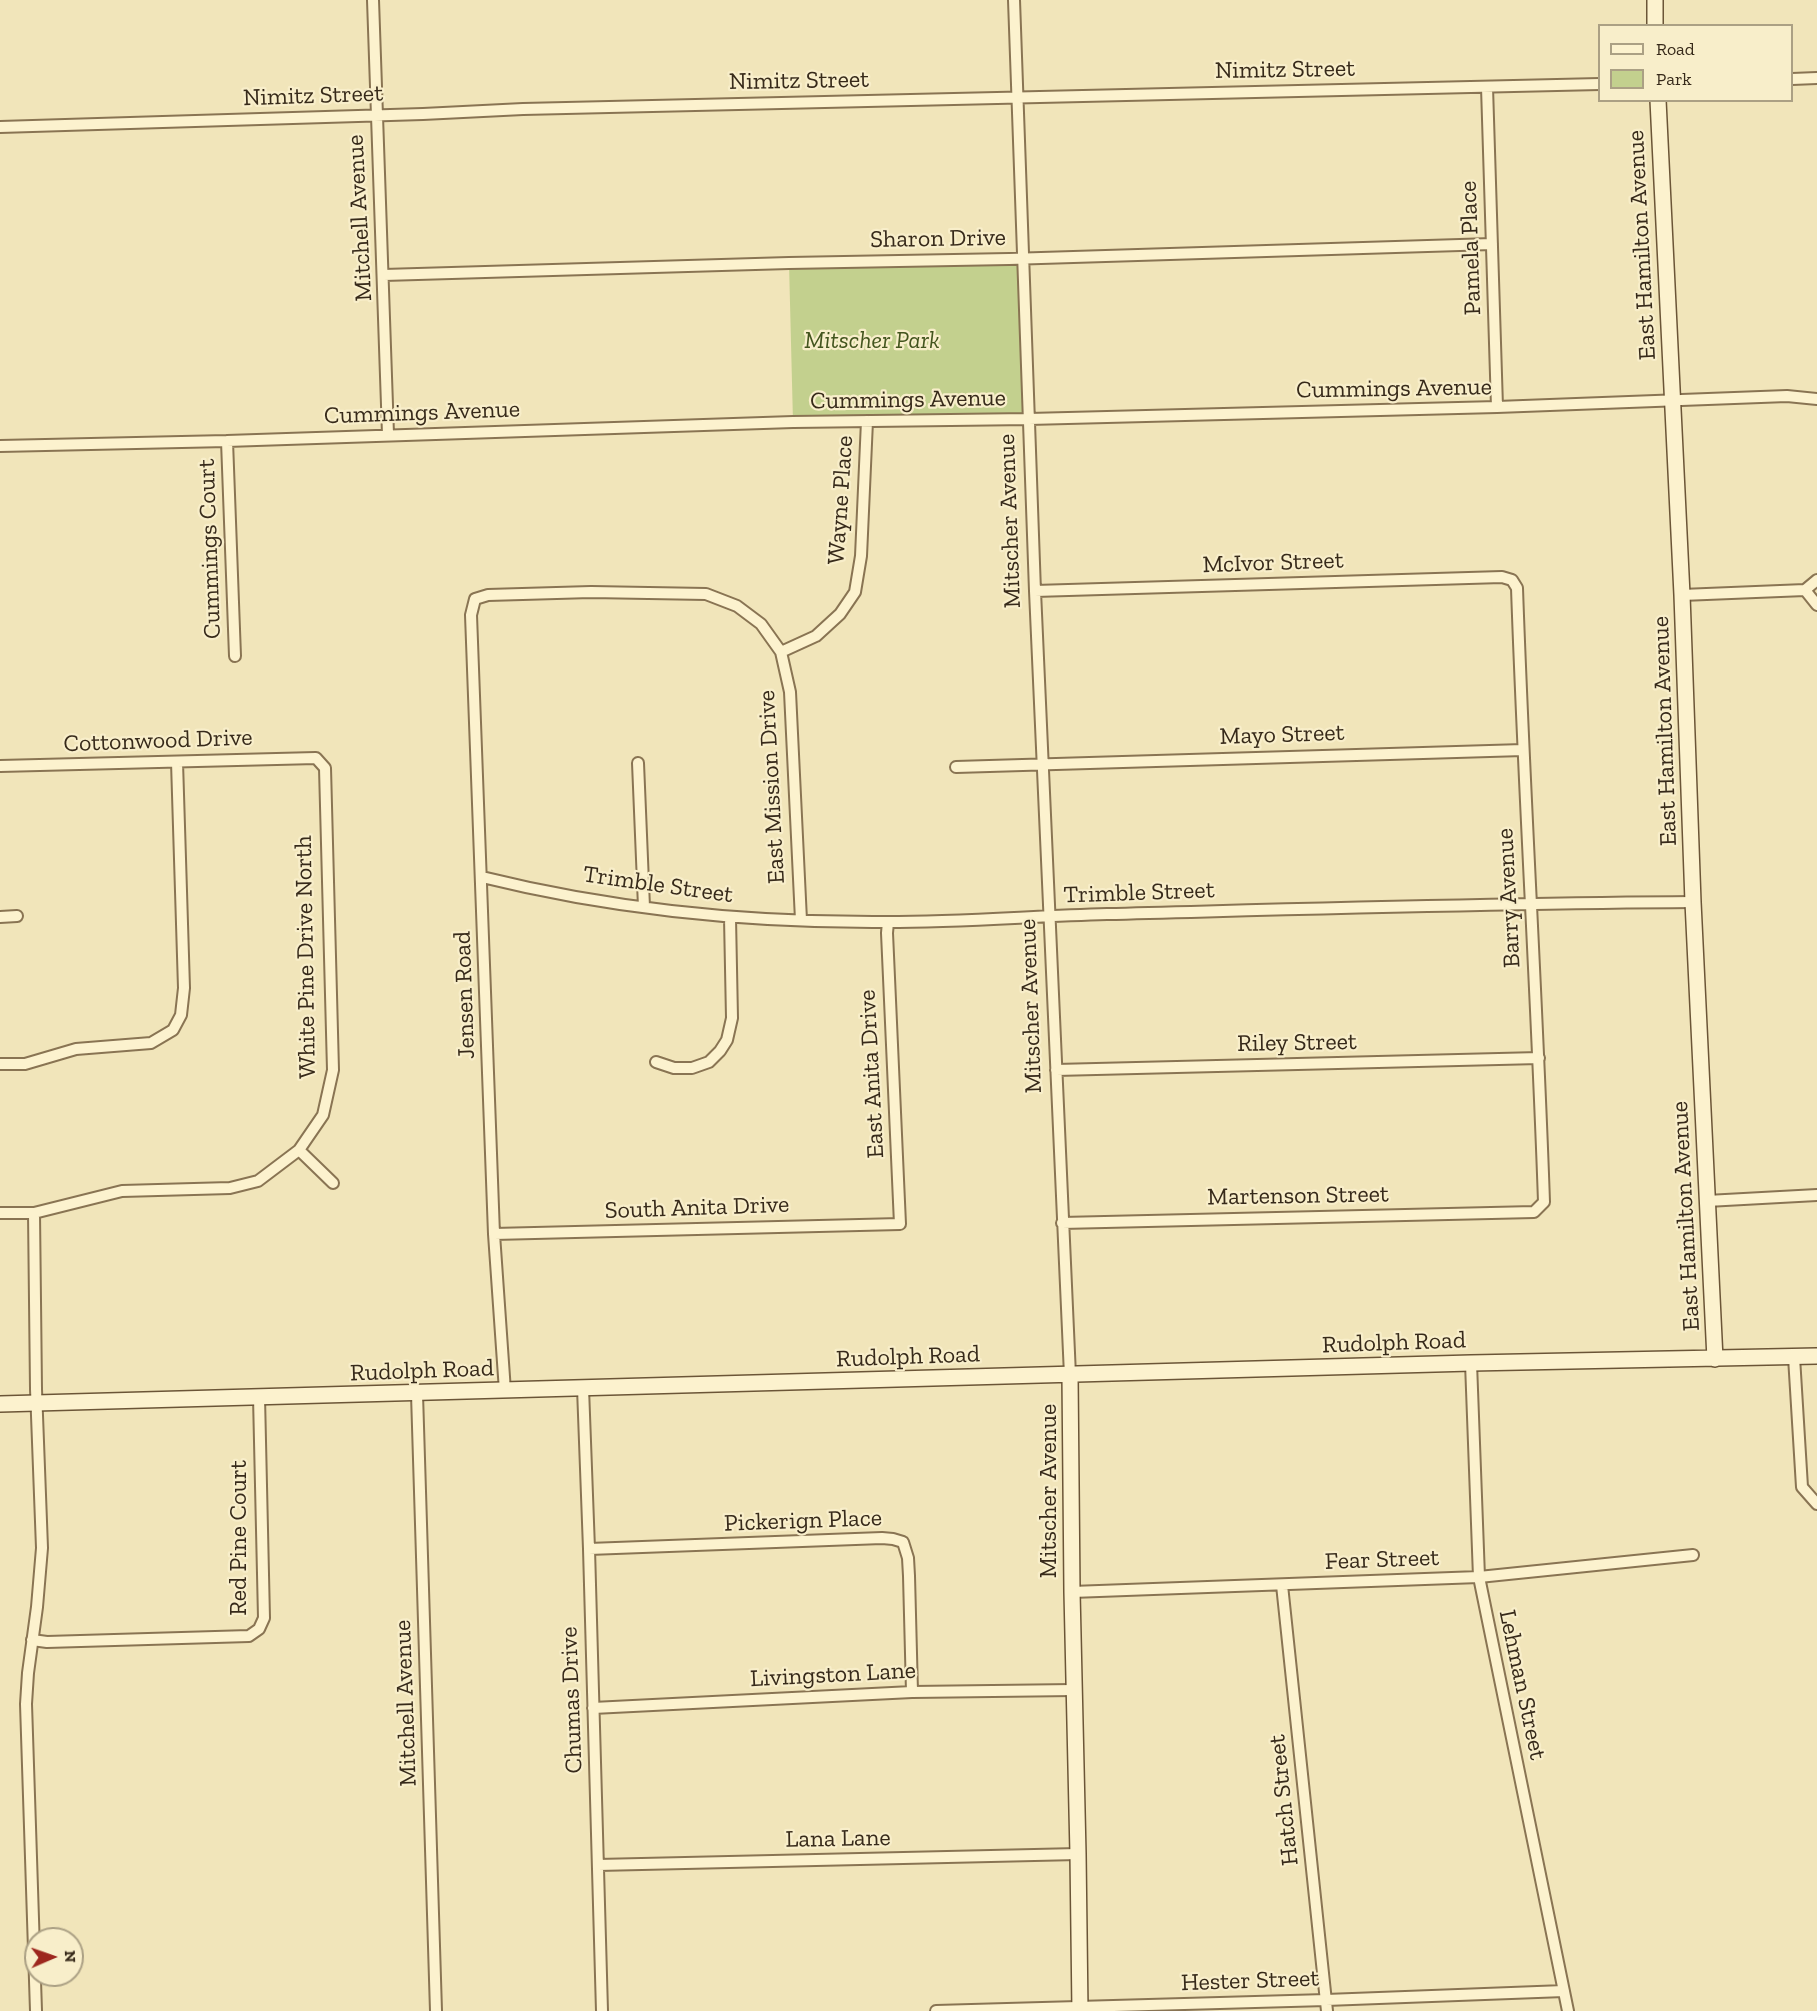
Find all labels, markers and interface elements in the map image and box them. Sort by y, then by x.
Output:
legend [1598,24,1793,102]
text: Road [1656,38,1695,60]
street label: Nimitz Street [1215,54,1355,86]
street label: Nimitz Street [729,65,869,97]
text: Park [1656,68,1692,90]
street label: Nimitz Street [242,79,384,113]
street label: East Hamilton Avenue [1622,129,1662,361]
street label: Mitchell Avenue [341,134,379,302]
street label: Pamela Place [1454,180,1488,316]
street label: Sharon Drive [870,223,1006,255]
park label: Mitscher Park [804,327,940,355]
street label: Cummings Avenue [1296,373,1492,405]
street label: Cummings Avenue [810,384,1006,416]
street label: Cummings Avenue [324,395,520,431]
street label: Mitscher Avenue [993,433,1027,609]
street label: Wayne Place [822,434,860,566]
street label: Cummings Court [192,458,228,640]
street label: McIvor Street [1202,546,1344,580]
street label: East Hamilton Avenue [1647,615,1683,847]
street label: East Mission Drive [753,689,791,885]
street label: Mayo Street [1219,718,1345,752]
street label: Cottonwood Drive [63,723,253,759]
street label: Barry Avenue [1491,827,1527,969]
street label: White Pine Drive North [289,835,323,1079]
street label: Trimble Street [581,860,735,910]
street label: Trimble Street [1063,876,1215,910]
street label: Mitscher Avenue [1014,918,1048,1094]
street label: Jensen Road [448,931,482,1059]
street label: East Anita Drive [853,989,891,1159]
street label: Riley Street [1237,1028,1357,1058]
street label: East Hamilton Avenue [1666,1100,1706,1332]
street label: Martenson Street [1207,1180,1389,1212]
street label: South Anita Drive [604,1190,790,1226]
street label: Rudolph Road [1322,1326,1466,1360]
street label: Rudolph Road [836,1340,980,1374]
street label: Rudolph Road [350,1354,494,1388]
street label: Mitscher Avenue [1035,1404,1063,1578]
street label: Red Pine Court [225,1460,253,1616]
street label: Pickerign Place [723,1504,883,1538]
street label: Fear Street [1324,1544,1440,1576]
street label: Lehman Street [1492,1607,1552,1763]
street label: Mitchell Avenue [389,1619,423,1787]
street label: Chumas Drive [555,1626,589,1774]
street label: Livingston Lane [749,1656,917,1694]
street label: Hatch Street [1263,1733,1305,1867]
street label: Lana Lane [785,1824,891,1854]
north arrow [24,1927,84,1987]
text: N [61,1950,80,1963]
street label: Hester Street [1180,1964,1320,1998]

